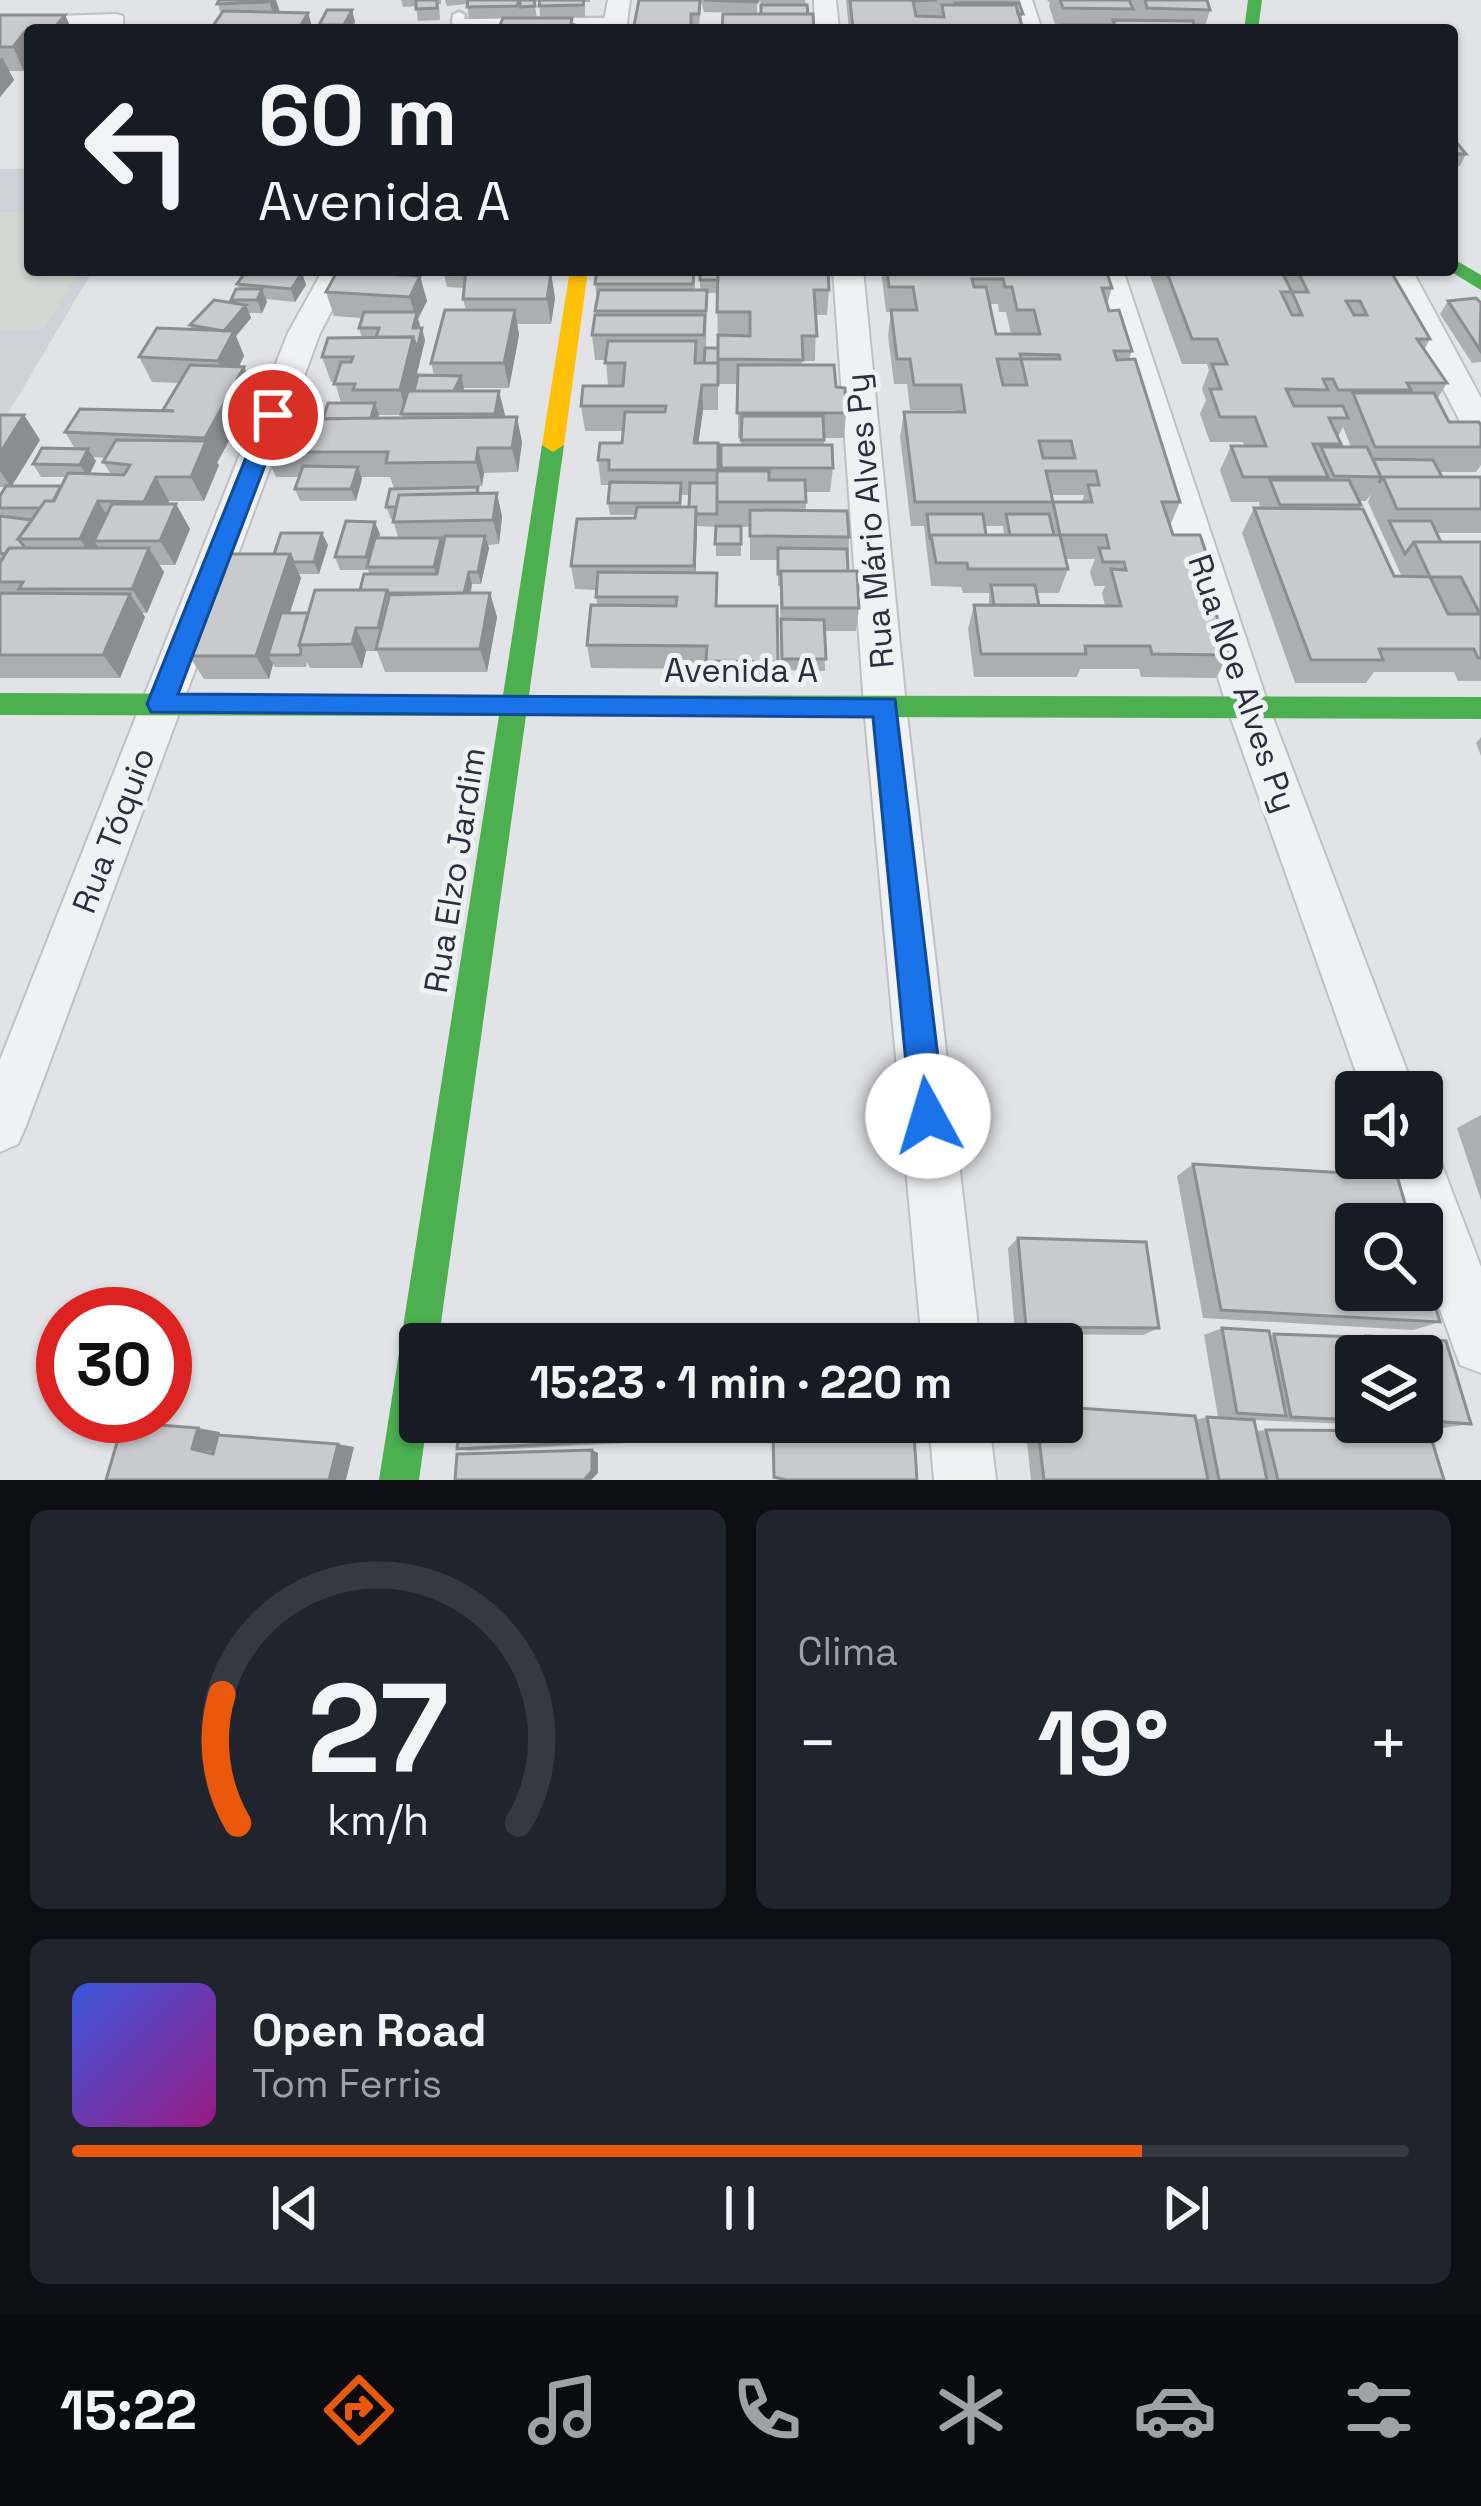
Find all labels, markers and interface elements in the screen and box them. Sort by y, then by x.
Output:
text: 60 m [258,62,457,170]
icon: left [60,72,216,228]
text: Avenida A [258,167,510,236]
pin [222,364,324,466]
street label: Rua Mário Alves Py [836,371,904,670]
icon: arrive [240,382,306,448]
street label: Rua Noe Alves Py [1178,549,1306,818]
street label: Avenida A [664,650,818,692]
street label: Rua Tóquio [63,742,165,919]
street label: Rua Elzo Jardim [415,744,495,996]
position arrow [865,1053,991,1179]
map controls [1335,1071,1443,1443]
button: sound [1335,1071,1443,1179]
button: search [1335,1203,1443,1311]
speed limit sign: 30 [36,1287,192,1443]
button: layers [1335,1335,1443,1443]
text: 15:23 · 1 min · 220 m [530,1354,952,1411]
text: Clima [798,1627,898,1676]
text: 27 [307,1649,449,1808]
text: 19° [1037,1686,1169,1801]
text: − [798,1701,838,1785]
text: + [1368,1701,1409,1785]
text: km/h [327,1792,429,1847]
text: Open Road [252,2002,487,2059]
text: Tom Ferris [252,2059,442,2108]
icon: previous [262,2175,328,2241]
icon: pause [707,2175,773,2241]
icon: next [1153,2175,1219,2241]
icon: directions [317,2368,401,2452]
icon: music [521,2368,605,2452]
icon: phone [725,2368,809,2452]
icon: climate [929,2368,1013,2452]
icon: car [1133,2368,1217,2452]
icon: filters [1337,2368,1421,2452]
text: 15:22 [60,2376,197,2445]

